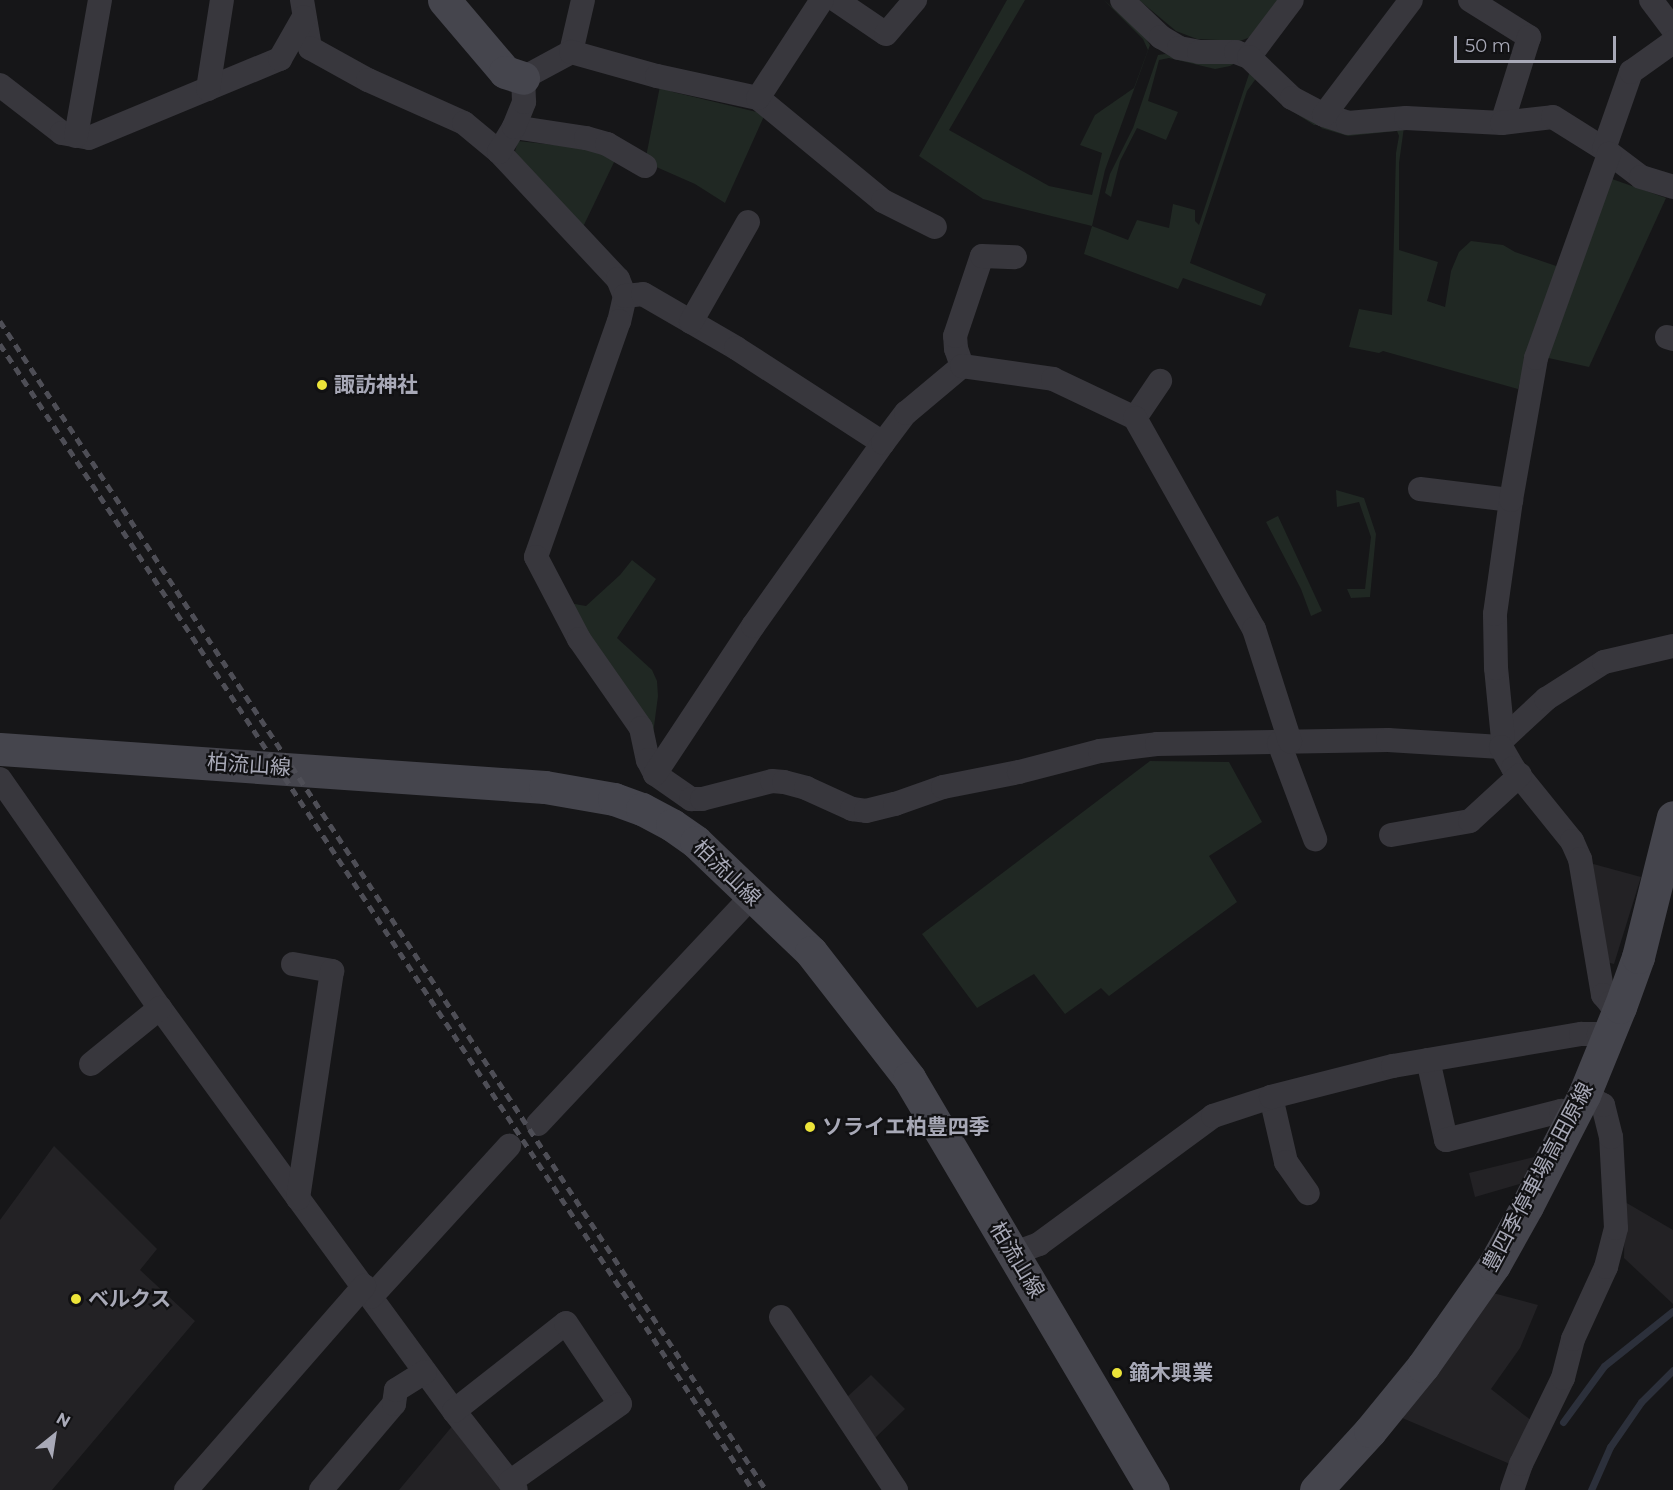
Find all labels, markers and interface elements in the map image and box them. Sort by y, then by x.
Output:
scale bar [1457,24,1619,62]
text: 50 m [1465,35,1511,57]
place label: 諏訪神社 [334,372,418,398]
marker: 諏訪神社 [315,378,329,392]
street label: 柏流山線 [206,750,292,780]
street label: 柏流山線 [688,835,766,911]
street label: 豊四季停車場高田原線 [1478,1078,1598,1276]
place label: ソライエ柏豊四季 [822,1114,990,1140]
marker: ソライエ柏豊四季 [803,1120,817,1134]
street label: 柏流山線 [985,1218,1049,1302]
place label: ベルクス [88,1286,172,1312]
marker: ベルクス [69,1292,83,1306]
place label: 鏑木興業 [1129,1360,1213,1386]
marker: 鏑木興業 [1110,1366,1124,1380]
north arrow [24,1406,84,1466]
text: N [53,1409,74,1431]

